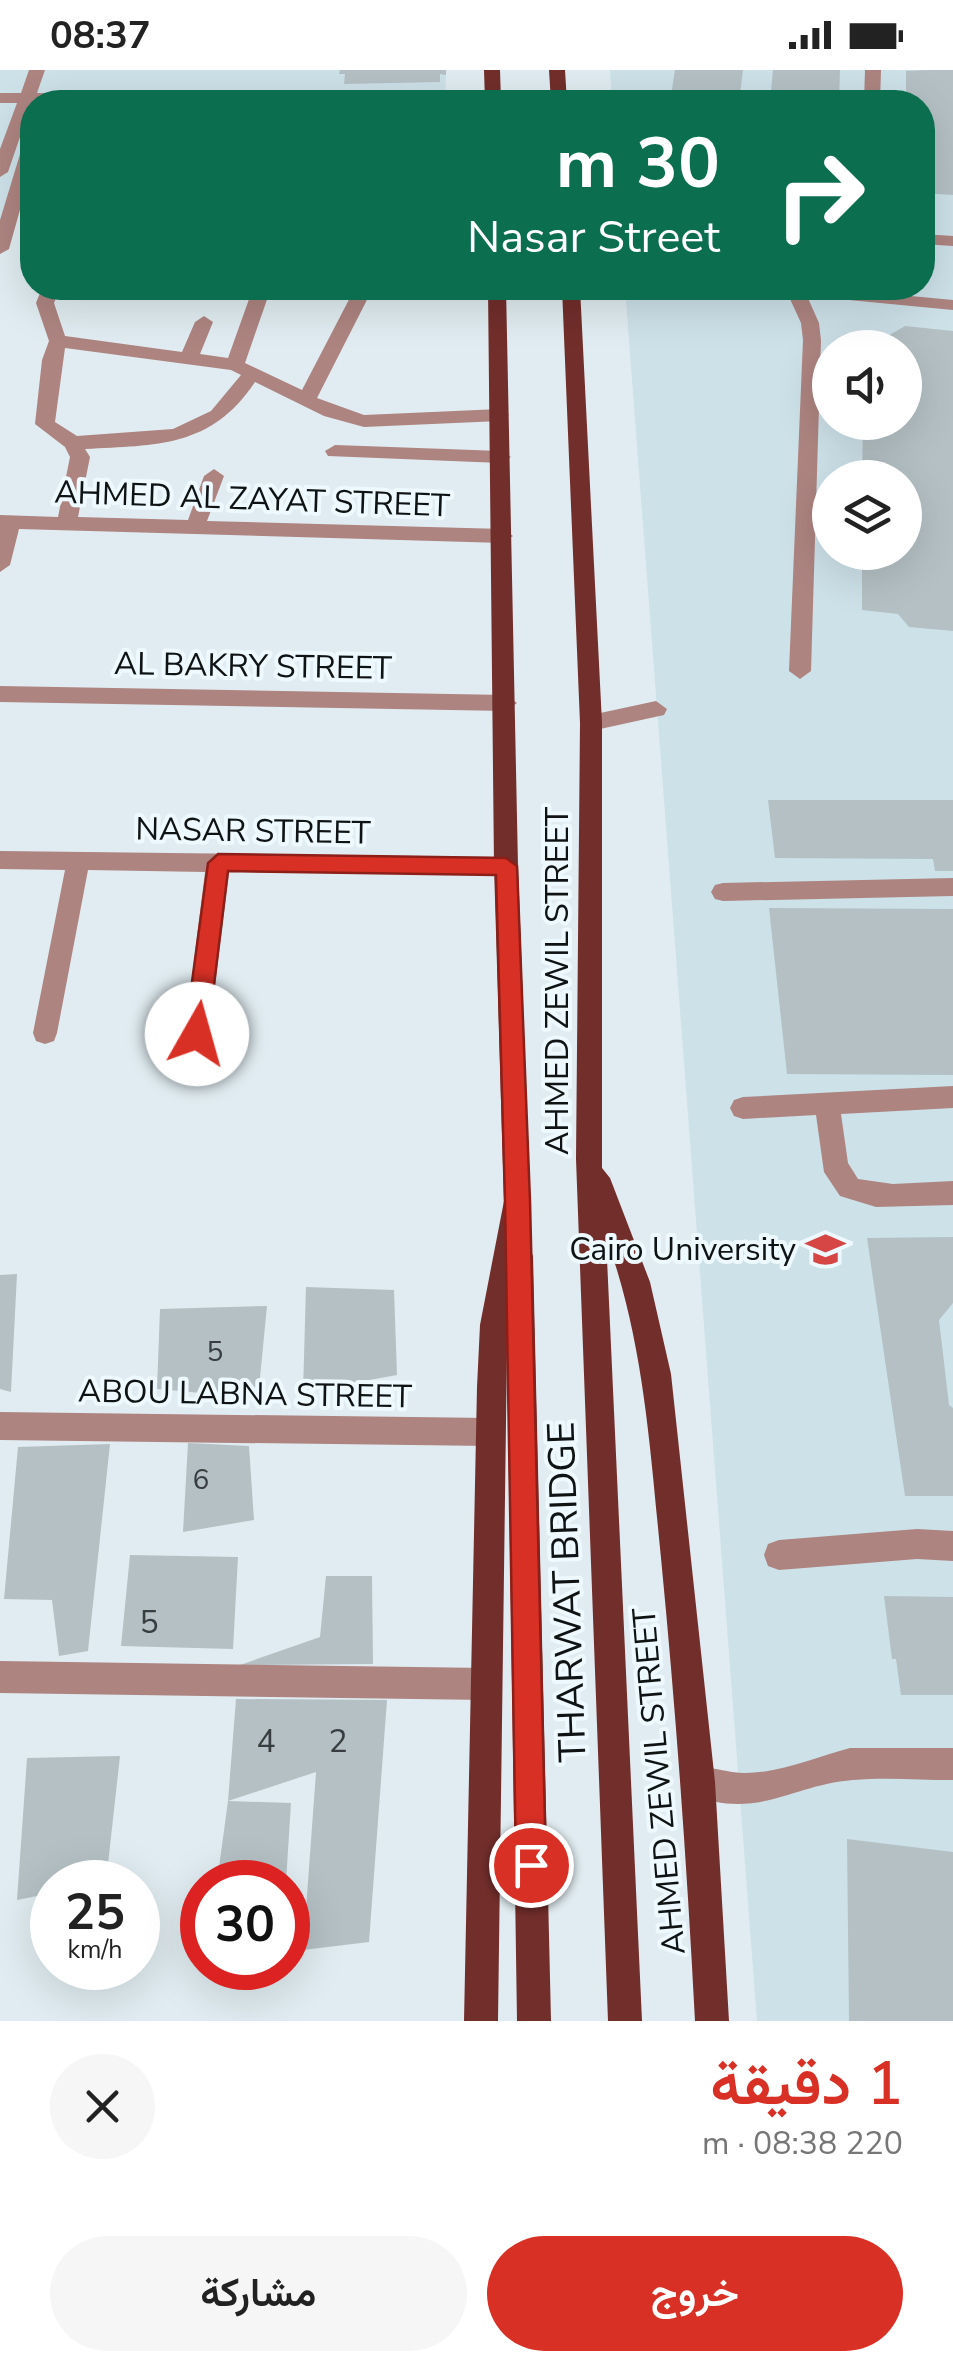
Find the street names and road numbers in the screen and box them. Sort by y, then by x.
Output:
street label: AHMED AL ZAYAT STREET [53,471,451,527]
street label: AL BAKRY STREET [114,642,393,690]
street label: AHMED ZEWIL STREET [536,806,579,1155]
street label: NASAR STREET [135,807,372,855]
street label: ABOU LABNA STREET [78,1370,413,1418]
street label: THARWAT BRIDGE [536,1421,598,1763]
street label: AHMED ZEWIL STREET [622,1605,696,1956]

